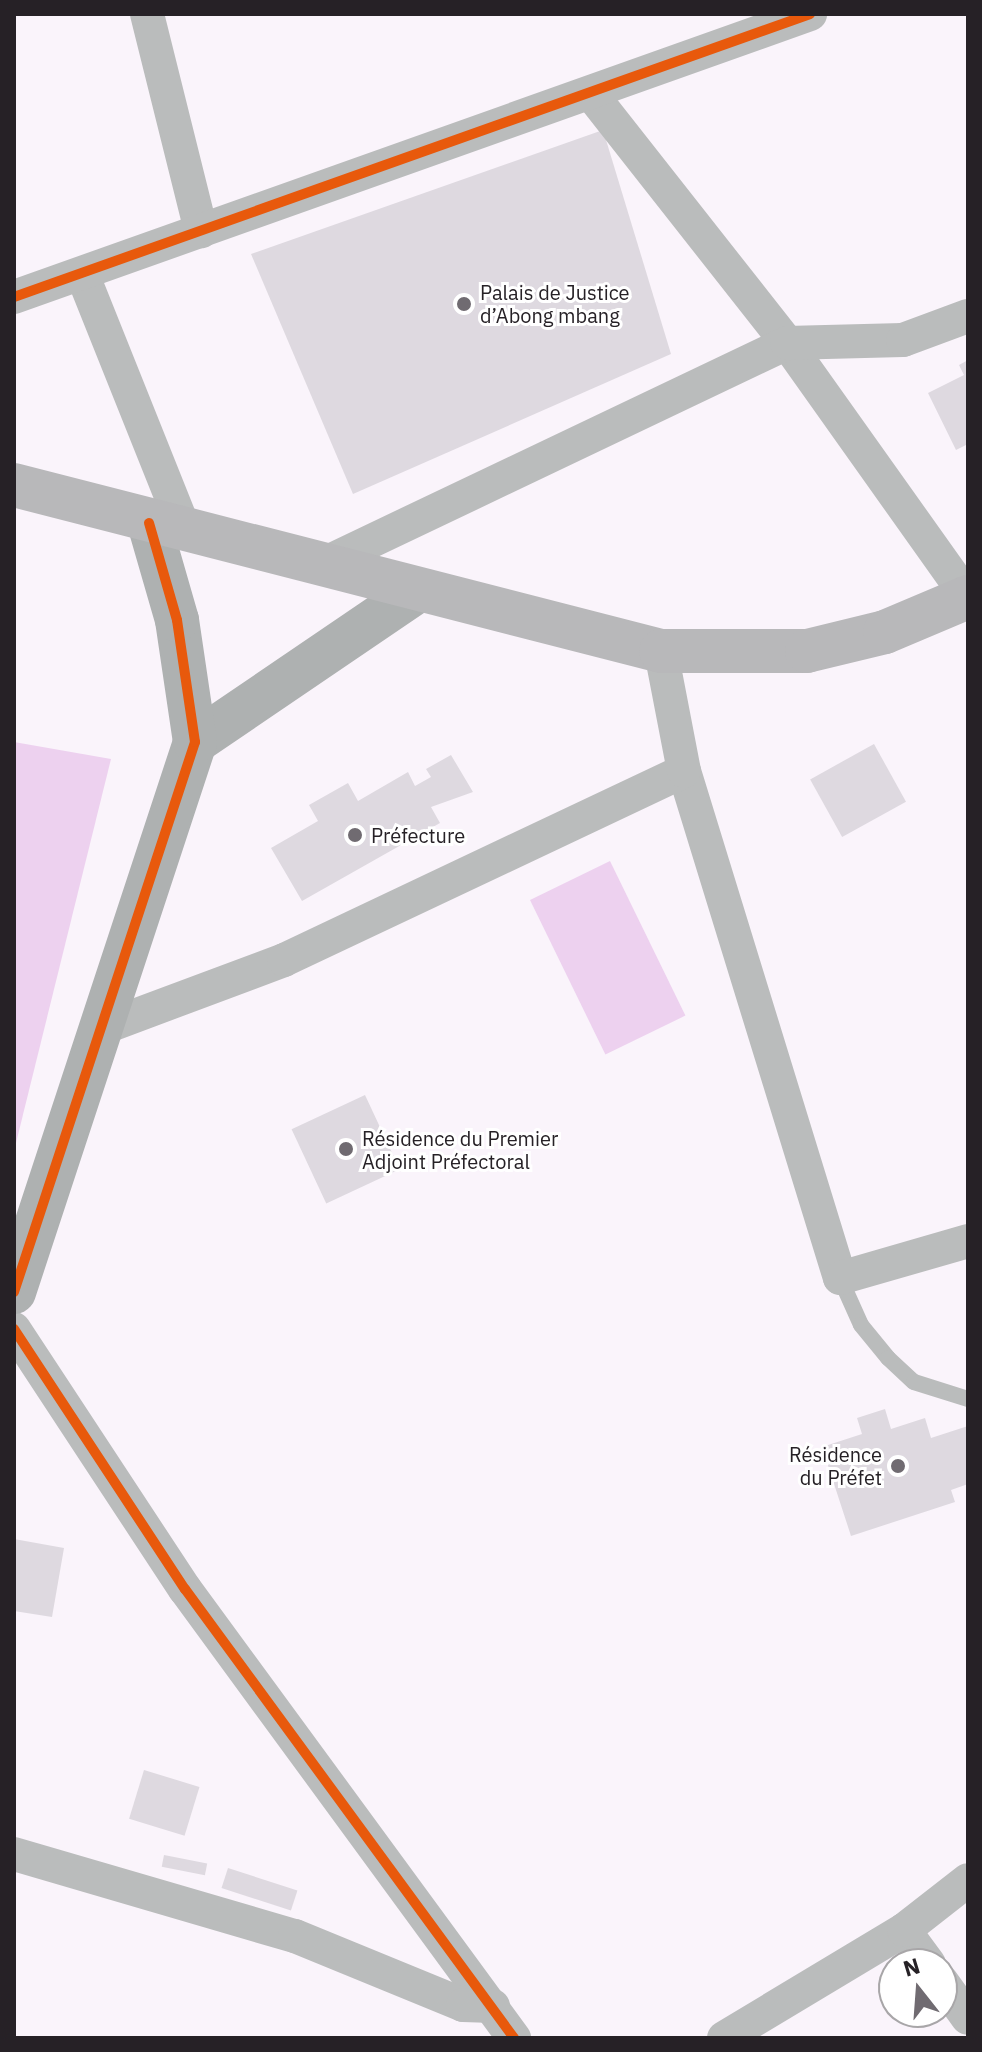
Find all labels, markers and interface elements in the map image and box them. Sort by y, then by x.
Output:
place label: Palais de Justice d’Abong mbang [480,280,630,327]
marker: Palais de Justice d’Abong mbang [455,295,473,313]
place label: Préfecture [371,823,465,847]
marker: Préfecture [346,826,364,844]
place label: Résidence du Premier Adjoint Préfectoral [362,1126,558,1173]
marker: Résidence du Premier Adjoint Préfectoral [337,1140,355,1158]
place label: Résidence du Préfet [789,1442,882,1489]
marker: Résidence du Préfet [889,1457,907,1475]
north arrow [878,1948,958,2028]
text: N [900,1950,923,1983]

